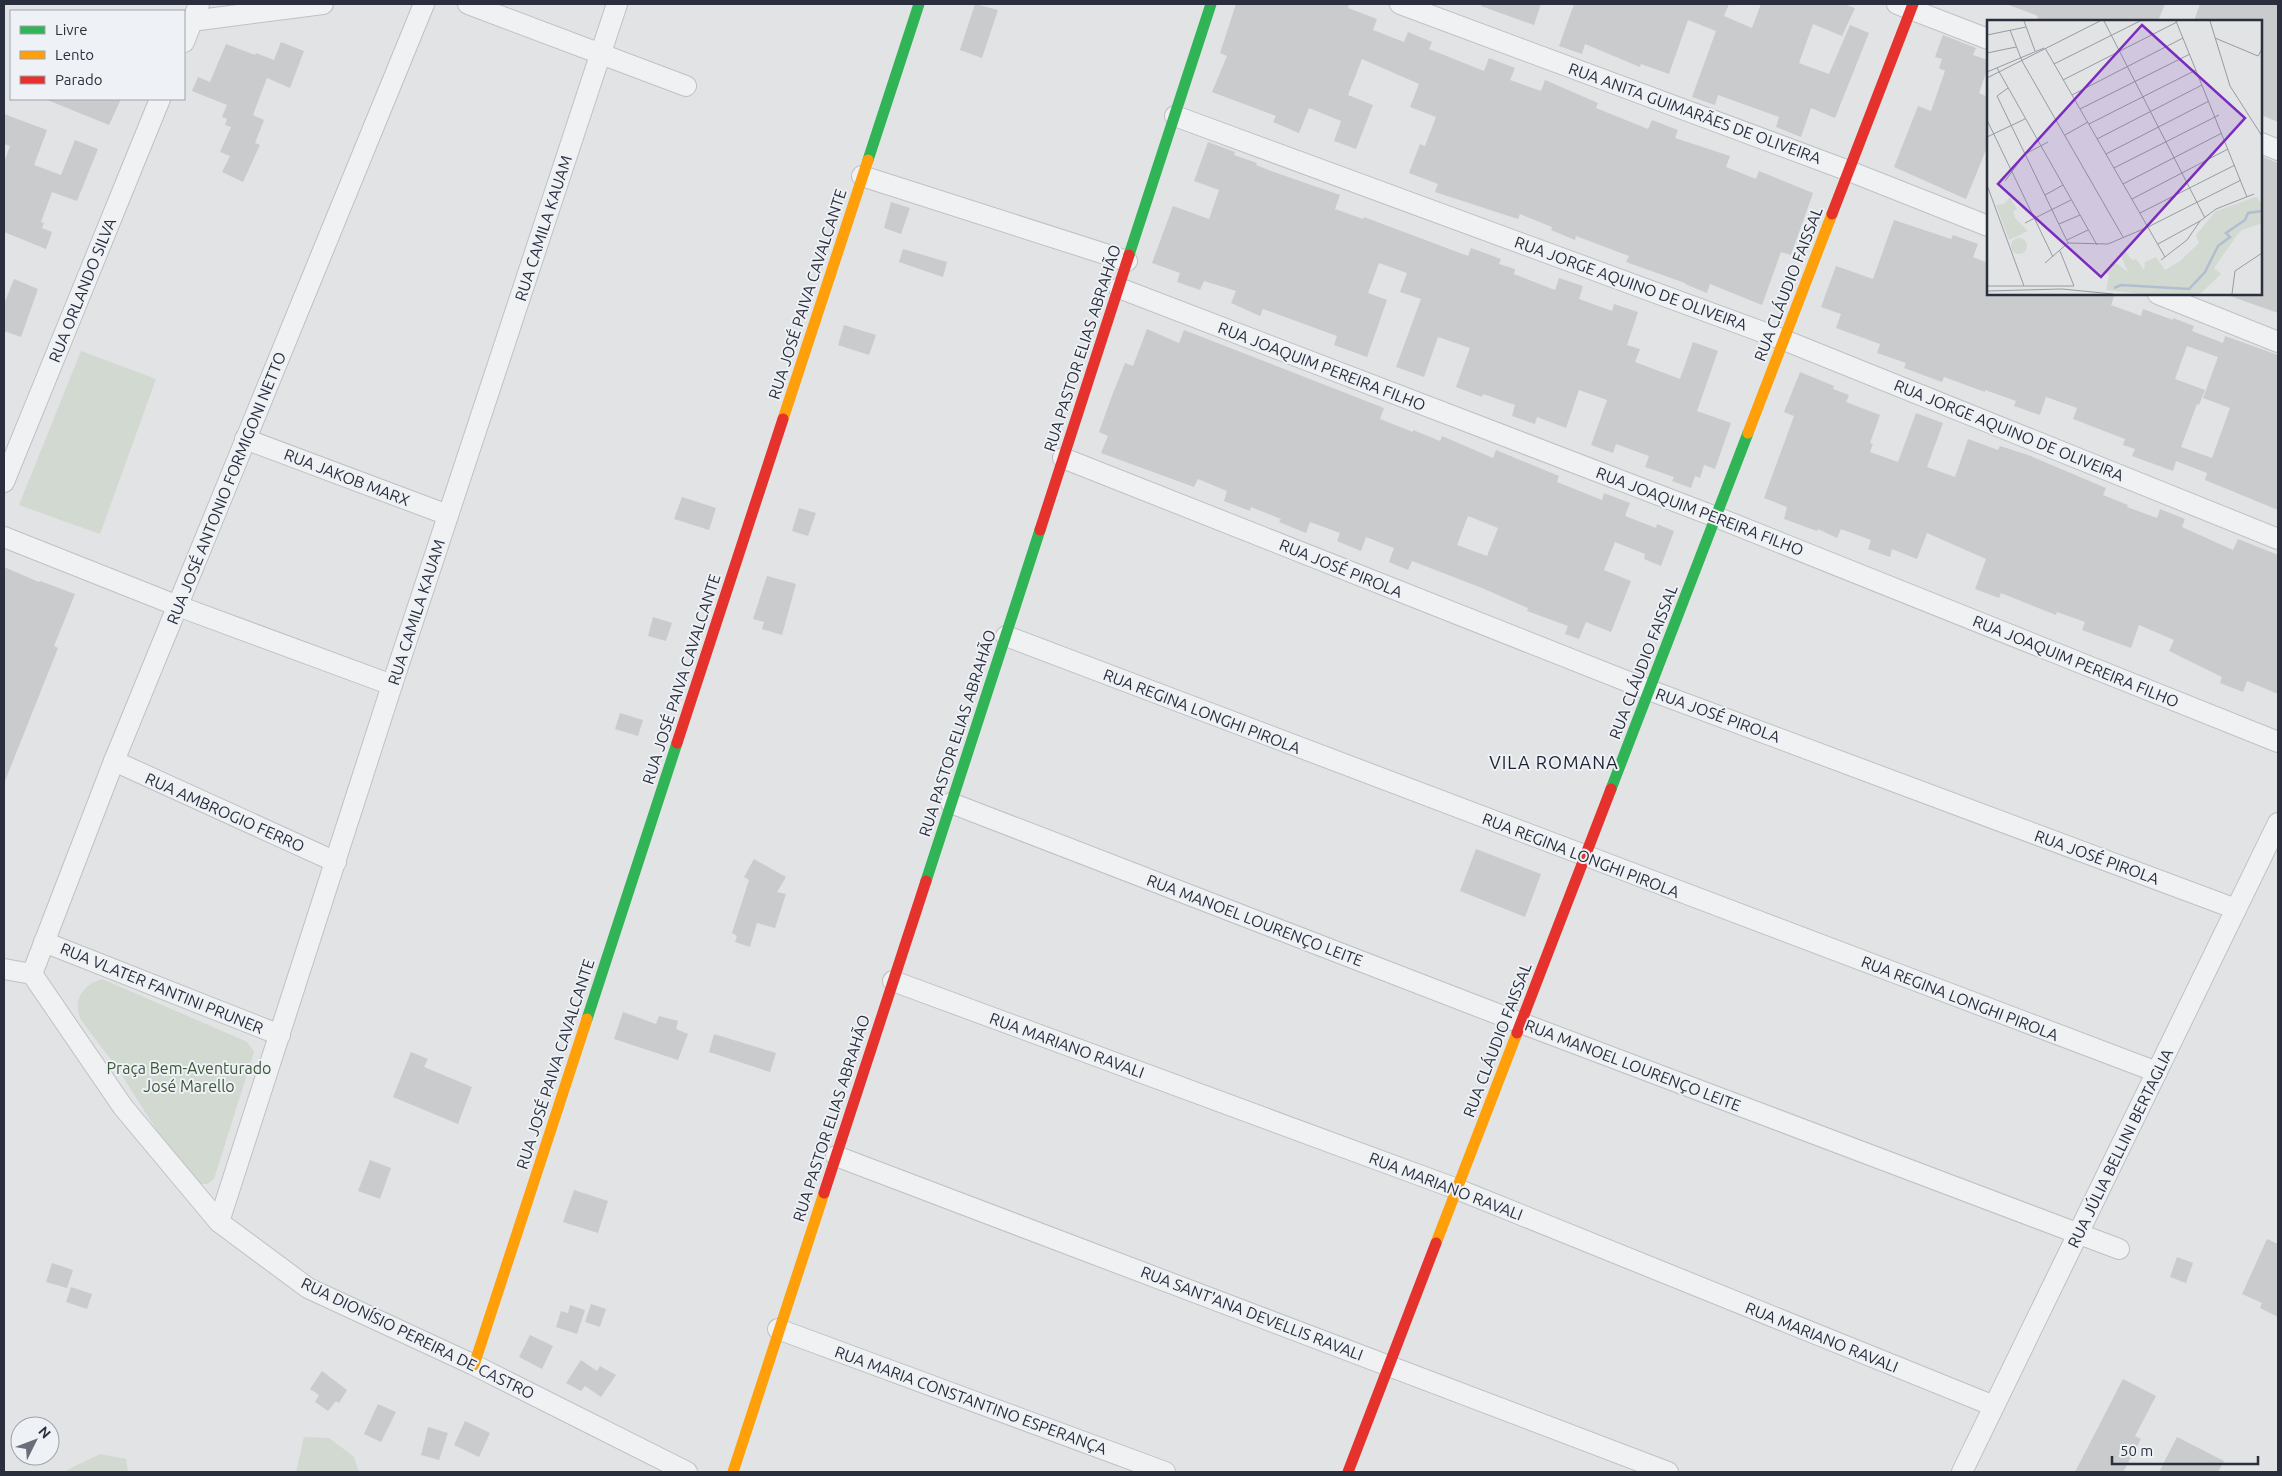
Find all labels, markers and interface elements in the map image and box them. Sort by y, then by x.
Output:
legend [10,10,185,100]
inset map [1987,20,2262,295]
text: Livre [55,21,88,38]
text: Lento [55,46,94,63]
street label: RUA ANITA GUIMARÃES DE OLIVEIRA [1566,58,1825,167]
text: Parado [55,71,102,88]
street label: RUA CAMILA KAUAM [511,153,575,303]
street label: RUA JOSÉ PAIVA CAVALCANTE [763,186,850,401]
street label: RUA CLÁUDIO FAISSAL [1748,204,1826,364]
street label: RUA ORLANDO SILVA [45,215,119,365]
street label: RUA JORGE AQUINO DE OLIVEIRA [1512,232,1750,334]
street label: RUA PASTOR ELIAS ABRAHÃO [1039,242,1124,454]
street label: RUA JOAQUIM PEREIRA FILHO [1216,318,1428,414]
street label: RUA JOSÉ ANTONIO FORMIGONI NETTO [161,348,289,627]
street label: RUA JORGE AQUINO DE OLIVEIRA [1892,376,2127,485]
street label: RUA JAKOB MARX [282,445,413,509]
street label: RUA JOAQUIM PEREIRA FILHO [1594,463,1806,559]
street label: RUA JOSÉ PIROLA [1277,533,1407,601]
street label: RUA CAMILA KAUAM [384,537,448,687]
street label: RUA JOSÉ PAIVA CAVALCANTE [637,571,724,786]
street label: RUA CLÁUDIO FAISSAL [1603,582,1681,742]
street label: RUA JOAQUIM PEREIRA FILHO [1970,611,2182,711]
street label: RUA PASTOR ELIAS ABRAHÃO [914,627,999,839]
street label: RUA REGINA LONGHI PIROLA [1101,665,1304,757]
street label: RUA JOSÉ PIROLA [1653,682,1784,746]
district label: VILA ROMANA [1489,752,1619,772]
street label: RUA AMBROGIO FERRO [143,769,307,855]
street label: RUA REGINA LONGHI PIROLA [1480,809,1683,901]
street label: RUA JOSÉ PIROLA [2032,824,2163,888]
street label: RUA MANOEL LOURENÇO LEITE [1144,870,1366,970]
street label: RUA VLATER FANTINI PRUNER [58,939,266,1037]
street label: RUA REGINA LONGHI PIROLA [1859,952,2062,1044]
street label: RUA JOSÉ PAIVA CAVALCANTE [511,956,598,1171]
street label: RUA CLÁUDIO FAISSAL [1457,960,1535,1120]
street label: RUA MARIANO RAVALI [987,1009,1147,1081]
street label: RUA PASTOR ELIAS ABRAHÃO [788,1012,873,1224]
street label: RUA MANOEL LOURENÇO LEITE [1522,1015,1744,1115]
street label: RUA JÚLIA BELLINI BERTAGLIA [2062,1044,2176,1251]
park label: Praça Bem-Aventurado José Marello [107,1059,271,1095]
street label: RUA MARIANO RAVALI [1367,1148,1525,1224]
street label: RUA SANT'ANA DEVELLIS RAVALI [1138,1262,1366,1364]
street label: RUA DIONÍSIO PEREIRA DE CASTRO [298,1272,538,1402]
street label: RUA MARIANO RAVALI [1743,1298,1901,1376]
street label: RUA MARIA CONSTANTINO ESPERANÇA [832,1342,1110,1458]
north arrow [10,1416,60,1466]
text: N [35,1423,54,1442]
scale bar [2112,1434,2258,1466]
text: 50 m [2120,1442,2153,1459]

